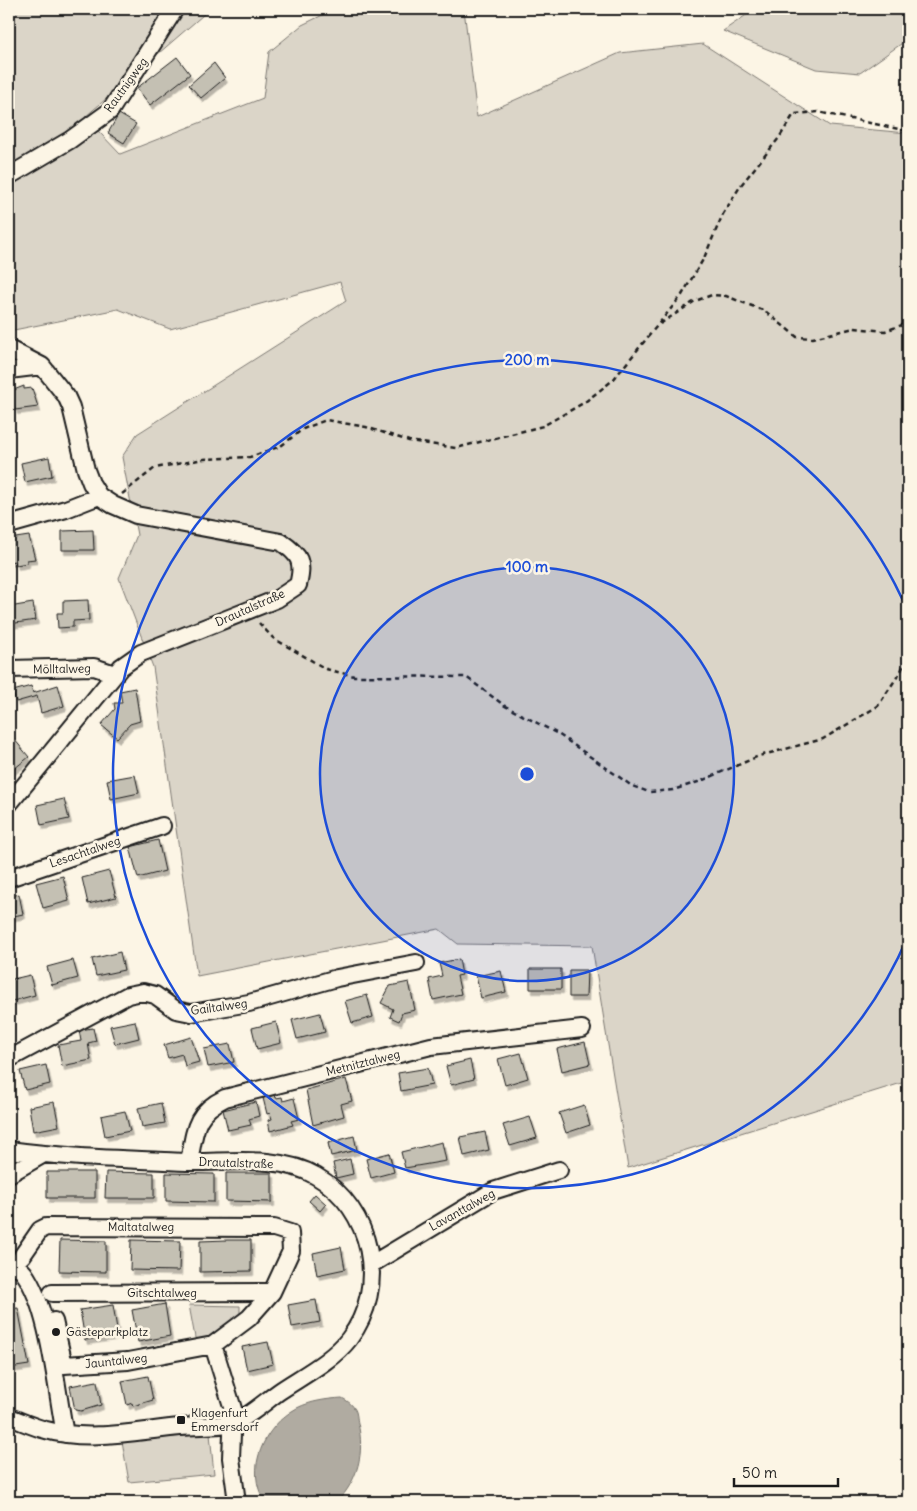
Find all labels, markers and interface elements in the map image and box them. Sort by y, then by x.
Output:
street label: Rautnigweg [101,54,151,115]
text: 200 m [505,350,549,369]
text: 100 m [506,557,548,576]
street label: Drautalstraße [213,585,287,630]
street label: Mölltalweg [33,660,91,677]
centre of rings [518,765,536,783]
street label: Lesachtalweg [47,832,122,871]
street label: Gailtalweg [190,995,248,1018]
street label: Metnitztalweg [324,1046,401,1079]
street label: Drautalstraße [198,1154,274,1171]
street label: Lavanttalweg [426,1185,497,1234]
street label: Maltatalweg [108,1219,174,1234]
street label: Gitschtalweg [127,1285,197,1300]
place label: Gästeparkplatz [66,1324,148,1339]
marker: Gästeparkplatz [50,1326,62,1338]
street label: Jauntalweg [84,1350,148,1371]
place label: Klagenfurt Emmersdorf [191,1405,260,1434]
marker: Klagenfurt Emmersdorf [175,1414,187,1426]
scale bar [734,1456,838,1488]
text: 50 m [742,1463,777,1482]

